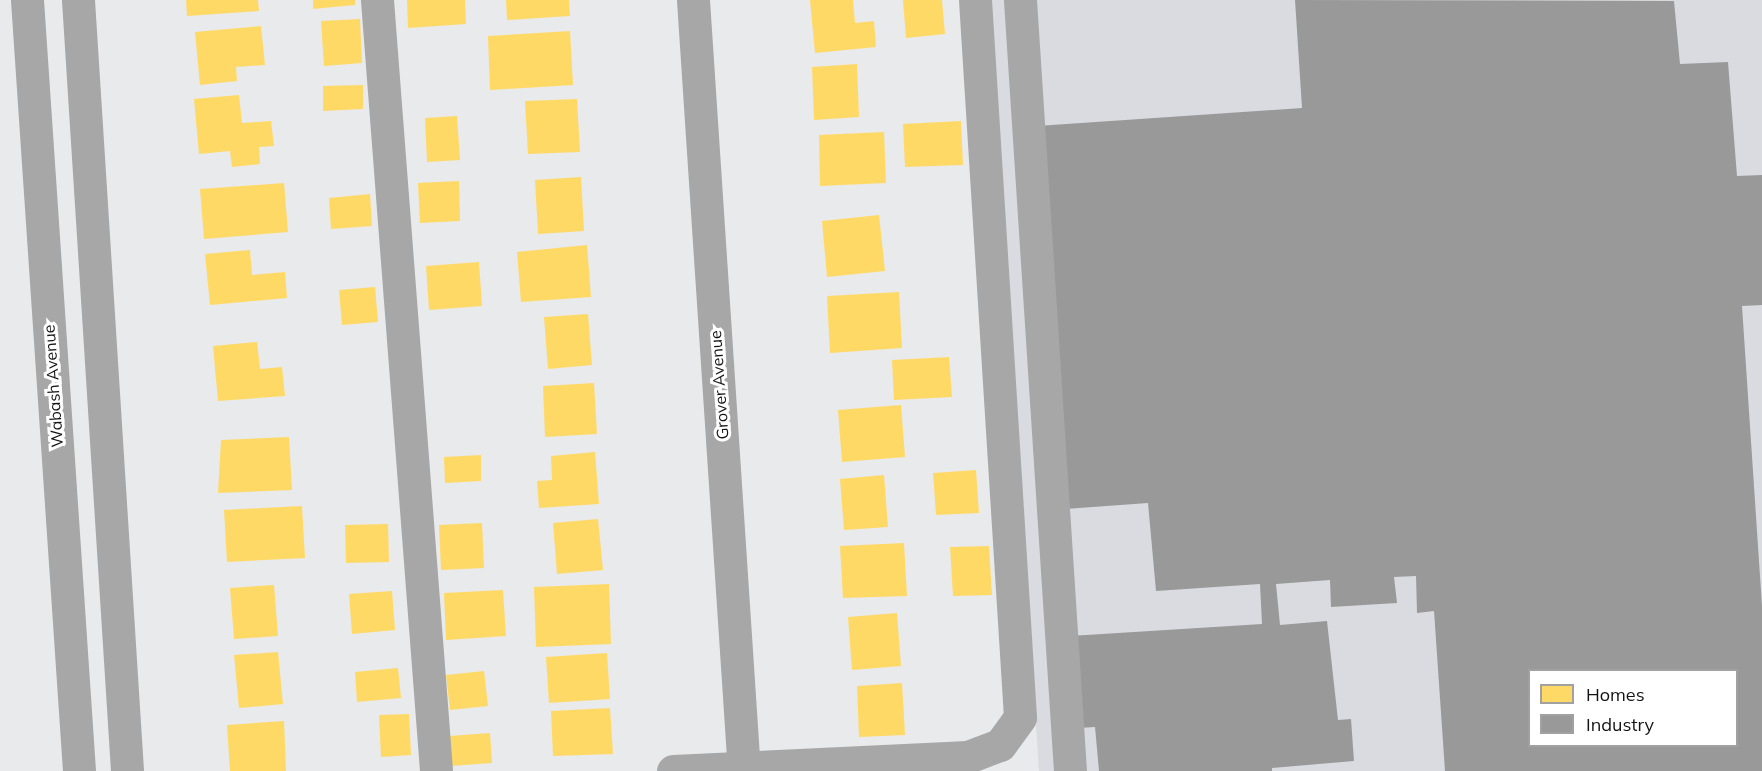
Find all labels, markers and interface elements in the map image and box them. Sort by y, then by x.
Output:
street label: Wabash Avenue [39,324,67,448]
street label: Grover Avenue [706,330,732,440]
legend [1528,669,1738,747]
text: Homes [1586,683,1645,706]
text: Industry [1586,713,1654,736]

